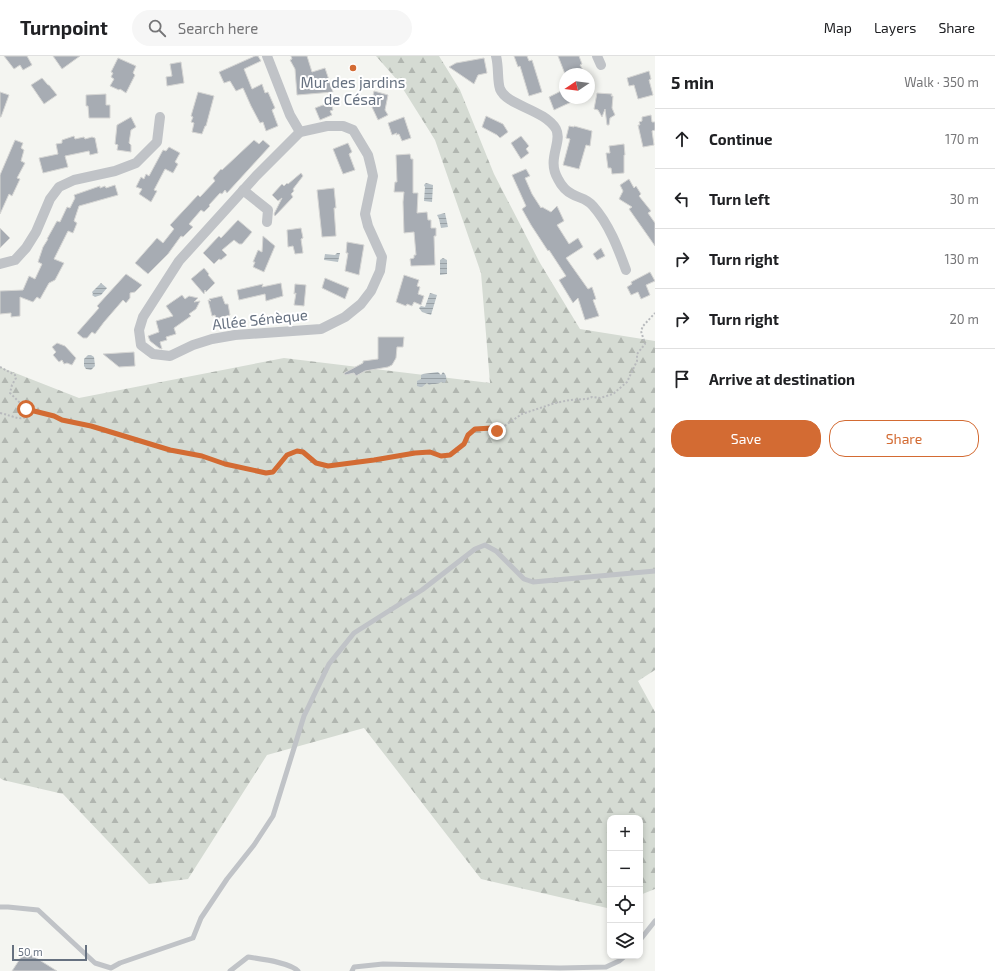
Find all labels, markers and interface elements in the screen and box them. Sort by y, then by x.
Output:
search box [132,10,412,46]
text: Turnpoint [20,16,108,39]
icon: search [146,17,168,39]
text: Search here [178,19,258,37]
text: Map [824,19,852,36]
text: Layers [874,19,916,36]
text: Share [938,19,975,36]
marker: Mur des jardins de César [348,63,358,73]
north arrow [559,68,595,104]
text: 5 min [671,72,714,92]
place label: Mur des jardins de César [301,73,405,108]
text: Walk · 350 m [904,74,979,90]
icon: ahead [671,128,693,150]
text: Continue [709,130,772,148]
text: 170 m [945,131,979,147]
icon: left [671,188,693,210]
text: Turn left [709,190,770,208]
text: 30 m [950,191,979,207]
icon: right [671,248,693,270]
text: Turn right [709,250,779,268]
text: 130 m [944,251,979,267]
street label: Allée Sénèque [211,305,309,333]
icon: right [671,308,693,330]
text: Turn right [709,310,779,328]
text: 20 m [950,311,979,327]
icon: arrive [671,368,693,390]
text: Arrive at destination [709,370,855,388]
route start [17,400,35,418]
button: Save [671,420,821,457]
button: Share [829,420,979,457]
route end [488,422,506,440]
map controls [607,815,643,959]
button: + [607,815,643,851]
button: − [607,851,643,887]
button: locate [607,887,643,923]
button: layers [607,923,643,959]
scale bar [12,943,87,962]
text: 50 m [18,945,43,958]

